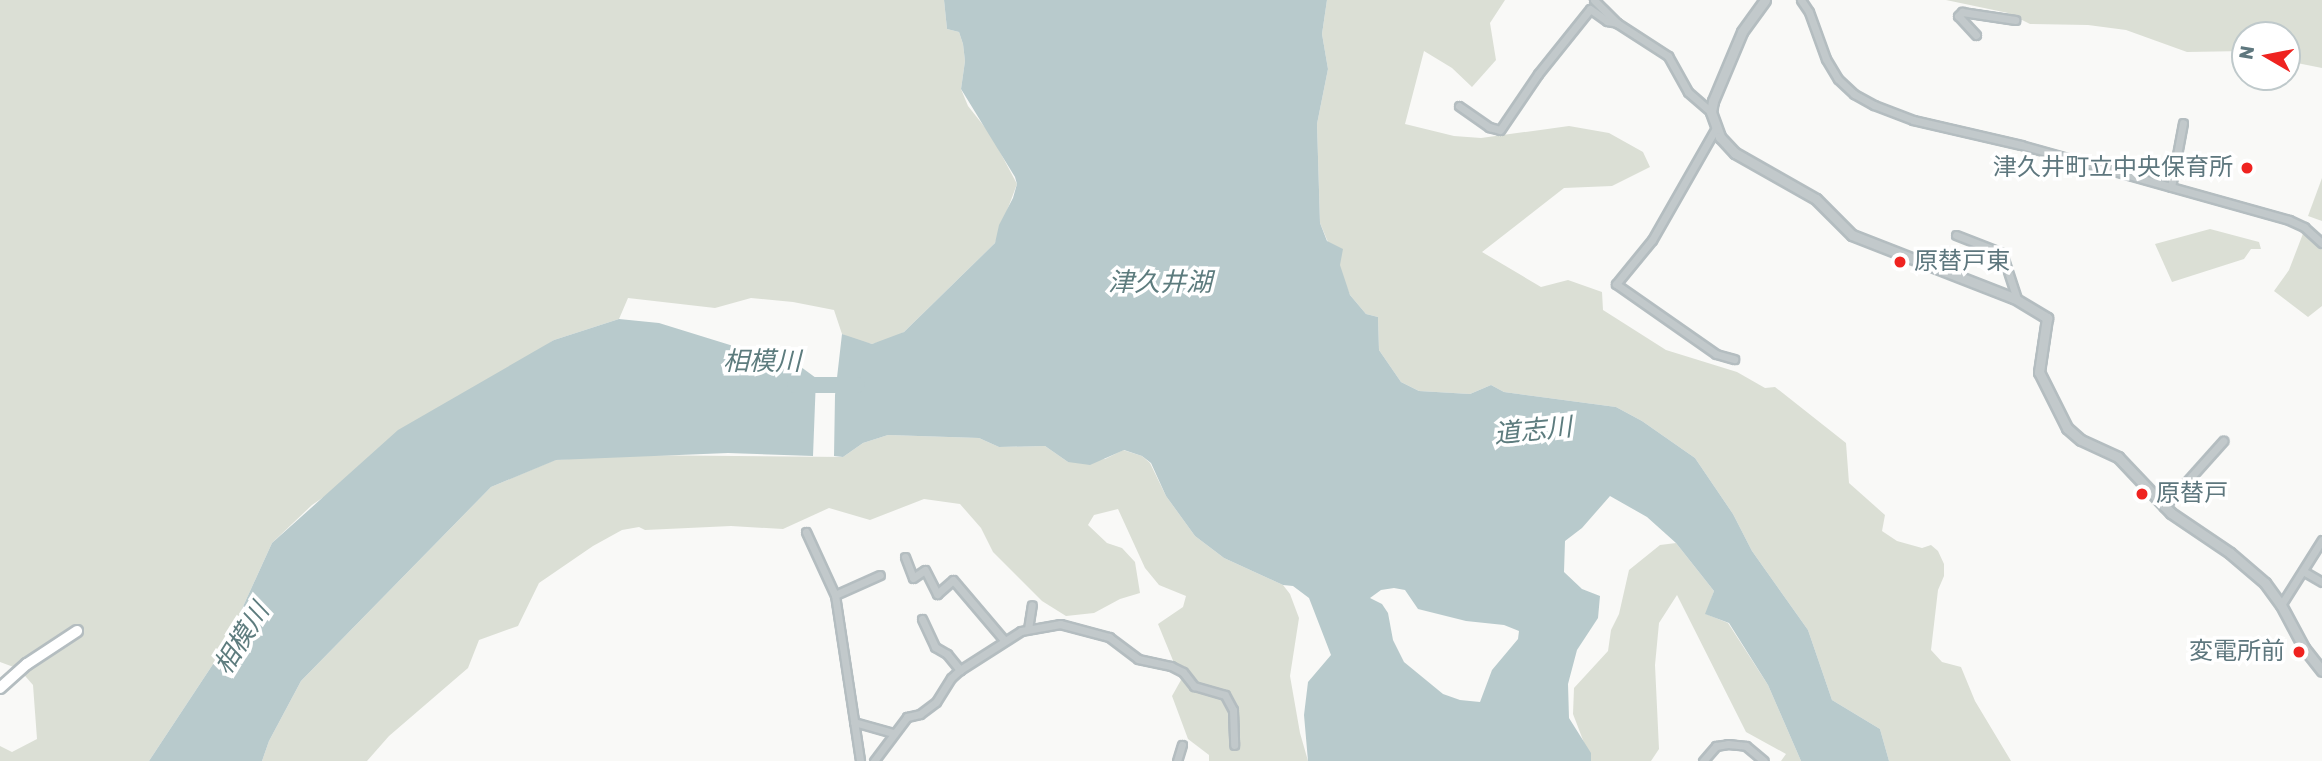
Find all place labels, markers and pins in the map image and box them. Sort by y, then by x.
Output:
place label: 津久井町立中央保育所 [1993,154,2233,182]
marker: 津久井町立中央保育所 [2239,160,2255,176]
place label: 原替戸東 [1914,248,2010,276]
marker: 原替戸東 [1892,254,1908,270]
place label: 原替戸 [2156,480,2228,508]
marker: 原替戸 [2134,486,2150,502]
place label: 変電所前 [2189,638,2285,666]
marker: 変電所前 [2291,644,2307,660]

